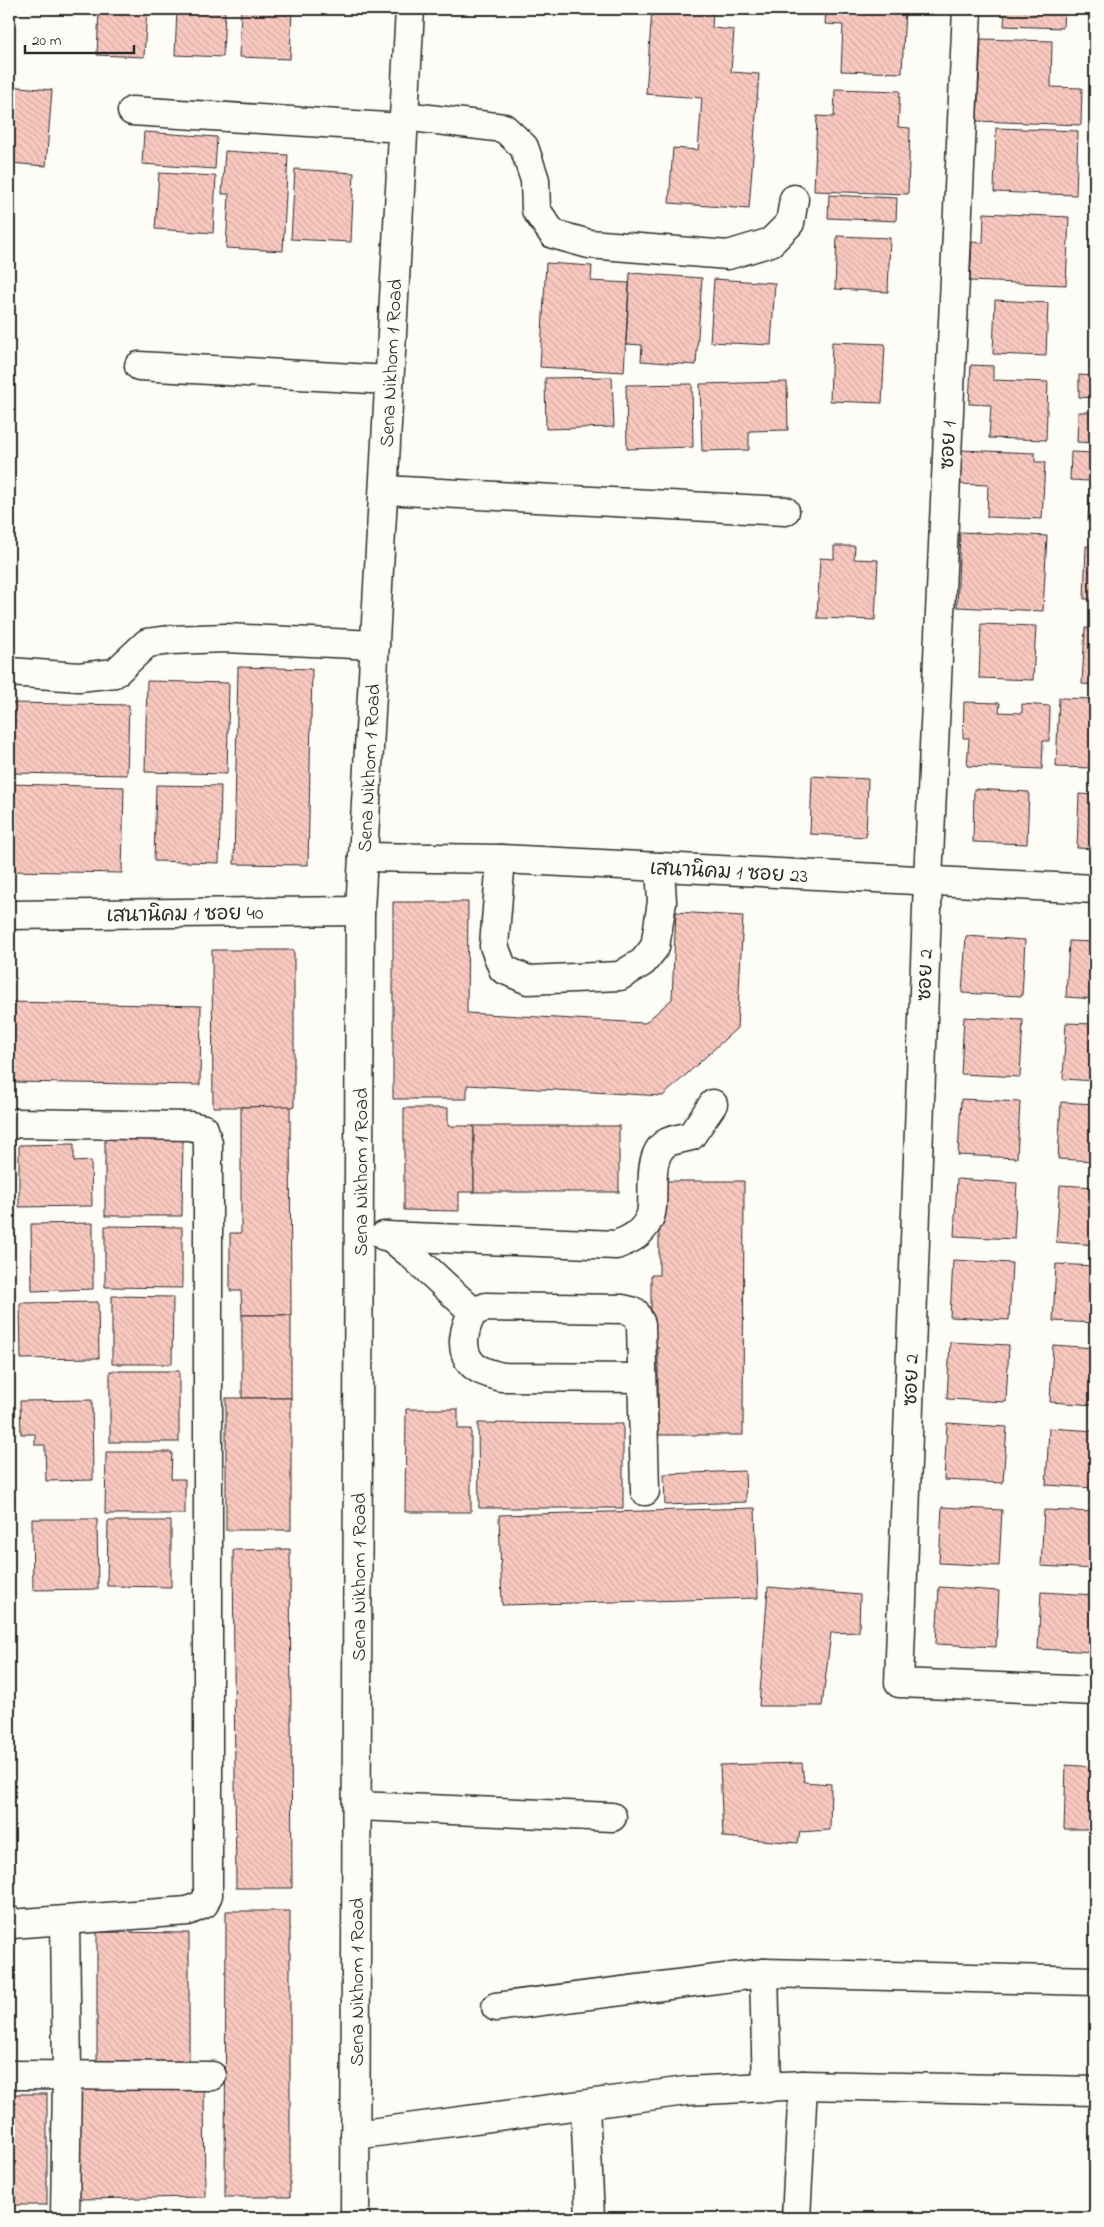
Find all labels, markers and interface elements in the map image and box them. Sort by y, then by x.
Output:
scale bar [25,22,134,54]
text: 20 m [32,30,62,52]
street label: Sena Nikhom 1 Road [374,278,411,448]
street label: ซอย 1 [934,420,965,470]
street label: Sena Nikhom 1 Road [352,683,389,853]
street label: เสนานิคม 1 ซอย 23 [649,855,809,892]
street label: เสนานิคม 1 ซอย 40 [106,900,264,931]
street label: ซอย 2 [911,948,942,1002]
street label: Sena Nikhom 1 Road [348,1088,377,1256]
street label: ซอย 2 [897,1353,928,1407]
street label: Sena Nikhom 1 Road [346,1493,375,1661]
street label: Sena Nikhom 1 Road [344,1898,373,2066]

